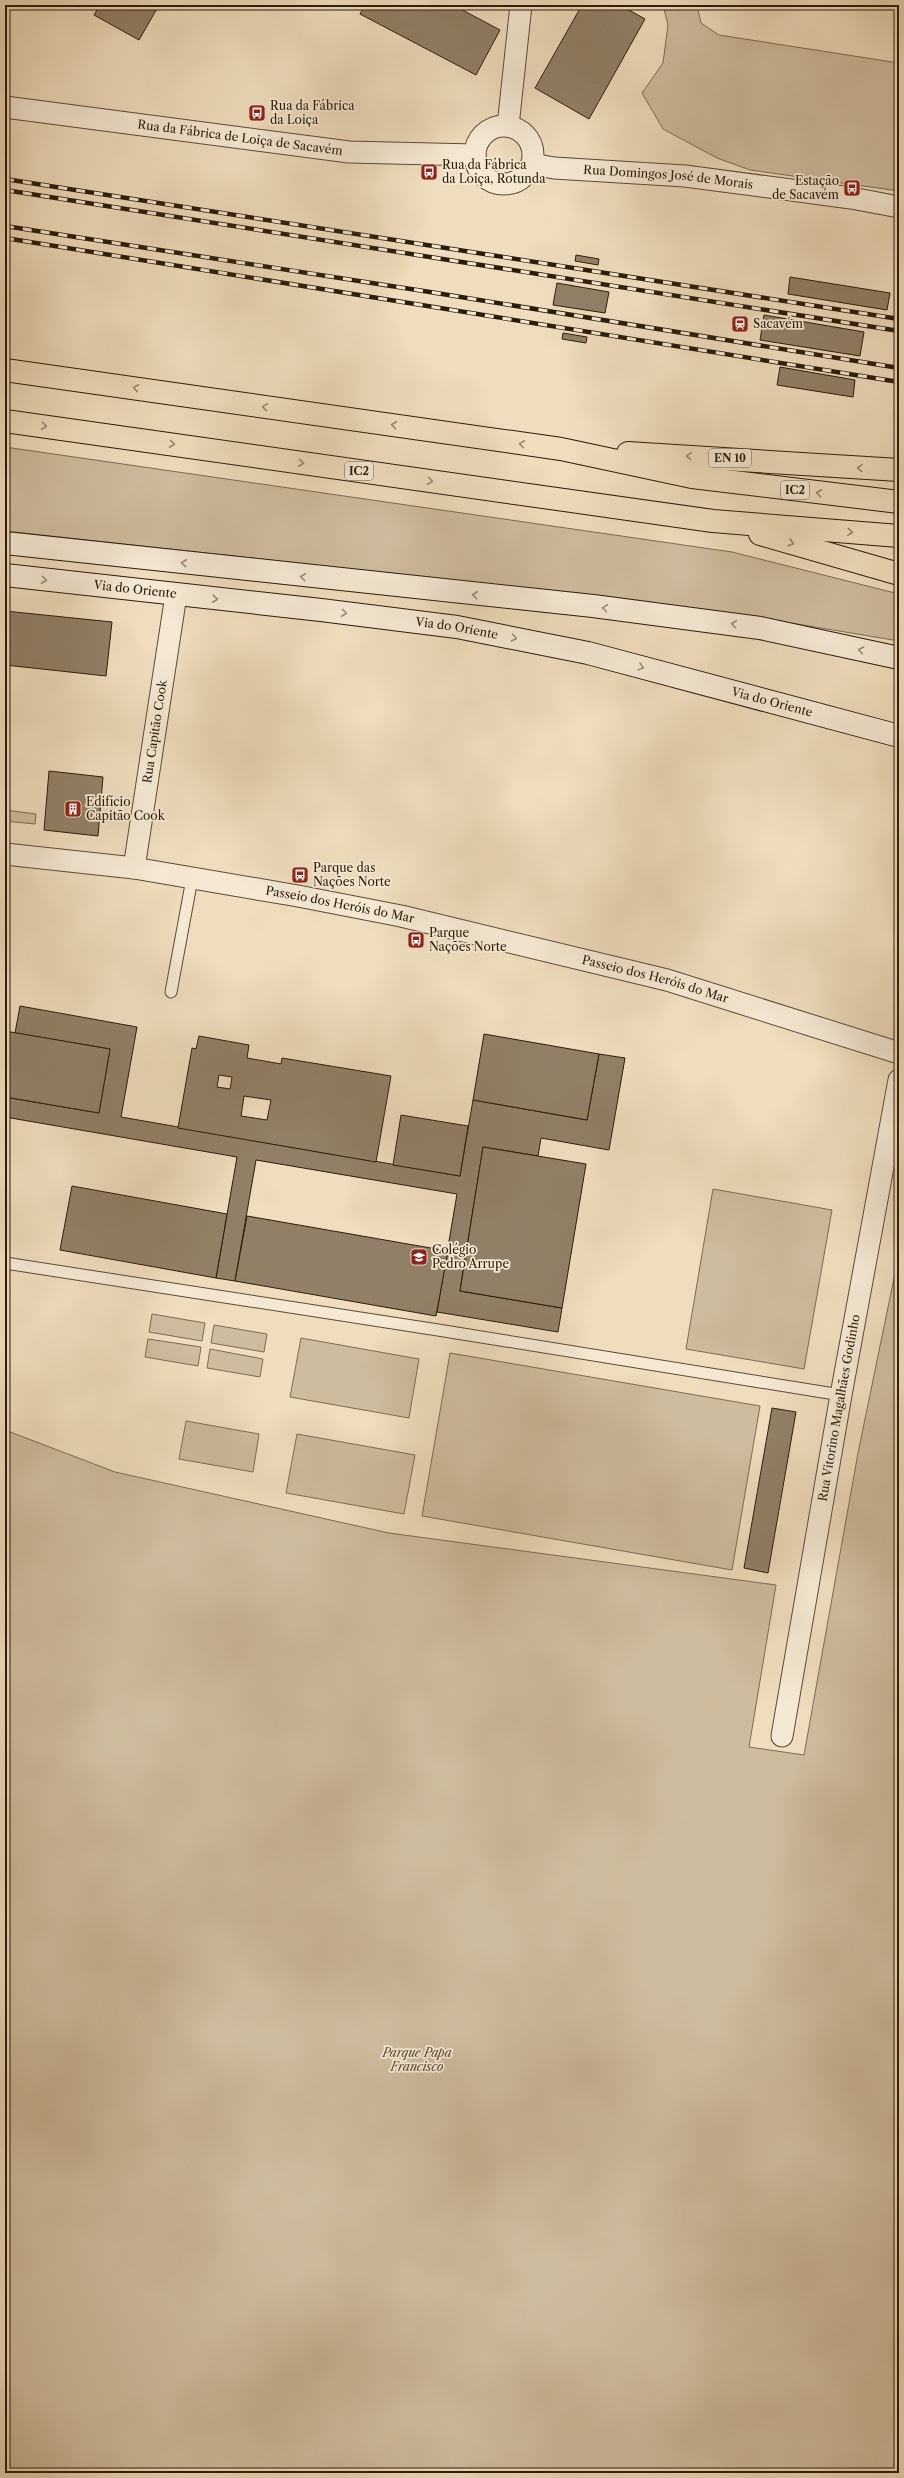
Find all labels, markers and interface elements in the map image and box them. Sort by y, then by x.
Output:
place label: Rua da Fábrica da Loiça [270,98,355,127]
bus stop icon: Rua da Fábrica da Loiça [247,103,267,123]
street label: Rua da Fábrica de Loiça de Sacavém [137,116,344,158]
place label: Rua da Fábrica da Loiça, Rotunda [442,157,546,186]
bus stop icon: Rua da Fábrica da Loiça, Rotunda [419,162,439,182]
street label: Rua Domingos José de Morais [583,162,754,192]
place label: Estação de Sacavém [772,173,839,202]
bus stop icon: Estação de Sacavém [842,178,862,198]
station icon: Sacavém [730,314,750,334]
place label: Sacavém [753,316,803,331]
one-way arrow [133,384,139,393]
one-way arrow [262,403,268,412]
one-way arrow [41,421,47,430]
one-way arrow [391,421,397,430]
one-way arrow [169,439,175,448]
one-way arrow [519,440,525,449]
road number: EN 10 [709,449,751,467]
one-way arrow [686,452,692,460]
one-way arrow [298,458,304,467]
road number: IC2 [345,462,373,480]
one-way arrow [857,464,863,473]
one-way arrow [427,476,433,485]
road number: IC2 [781,481,809,499]
one-way arrow [816,488,822,497]
one-way arrow [847,527,853,536]
one-way arrow [787,538,794,547]
one-way arrow [181,559,187,568]
one-way arrow [300,573,306,582]
one-way arrow [41,575,47,584]
street label: Via do Oriente [92,577,178,601]
one-way arrow [472,590,478,599]
one-way arrow [212,594,218,603]
one-way arrow [602,604,608,613]
one-way arrow [341,608,347,617]
street label: Via do Oriente [414,614,500,642]
one-way arrow [730,620,737,629]
one-way arrow [511,634,517,642]
one-way arrow [858,646,864,654]
one-way arrow [637,662,644,671]
street label: Rua Capitão Cook [139,678,170,784]
street label: Via do Oriente [729,683,815,720]
place label: Edifício Capitão Cook [86,794,166,823]
building icon: Edifício Capitão Cook [63,799,83,819]
place label: Parque das Nações Norte [313,860,391,889]
bus stop icon: Parque das Nações Norte [290,865,310,885]
street label: Passeio dos Heróis do Mar [265,883,416,926]
place label: Parque Nações Norte [429,925,507,954]
bus stop icon: Parque Nações Norte [406,930,426,950]
street label: Passeio dos Heróis do Mar [581,952,730,1006]
place label: Colégio Pedro Arrupe [432,1242,509,1271]
school or university icon: Colégio Pedro Arrupe [409,1247,429,1267]
street label: Rua Vitorino Magalhães Godinho [815,1313,863,1503]
park label: Parque Papa Francisco [381,2045,452,2074]

